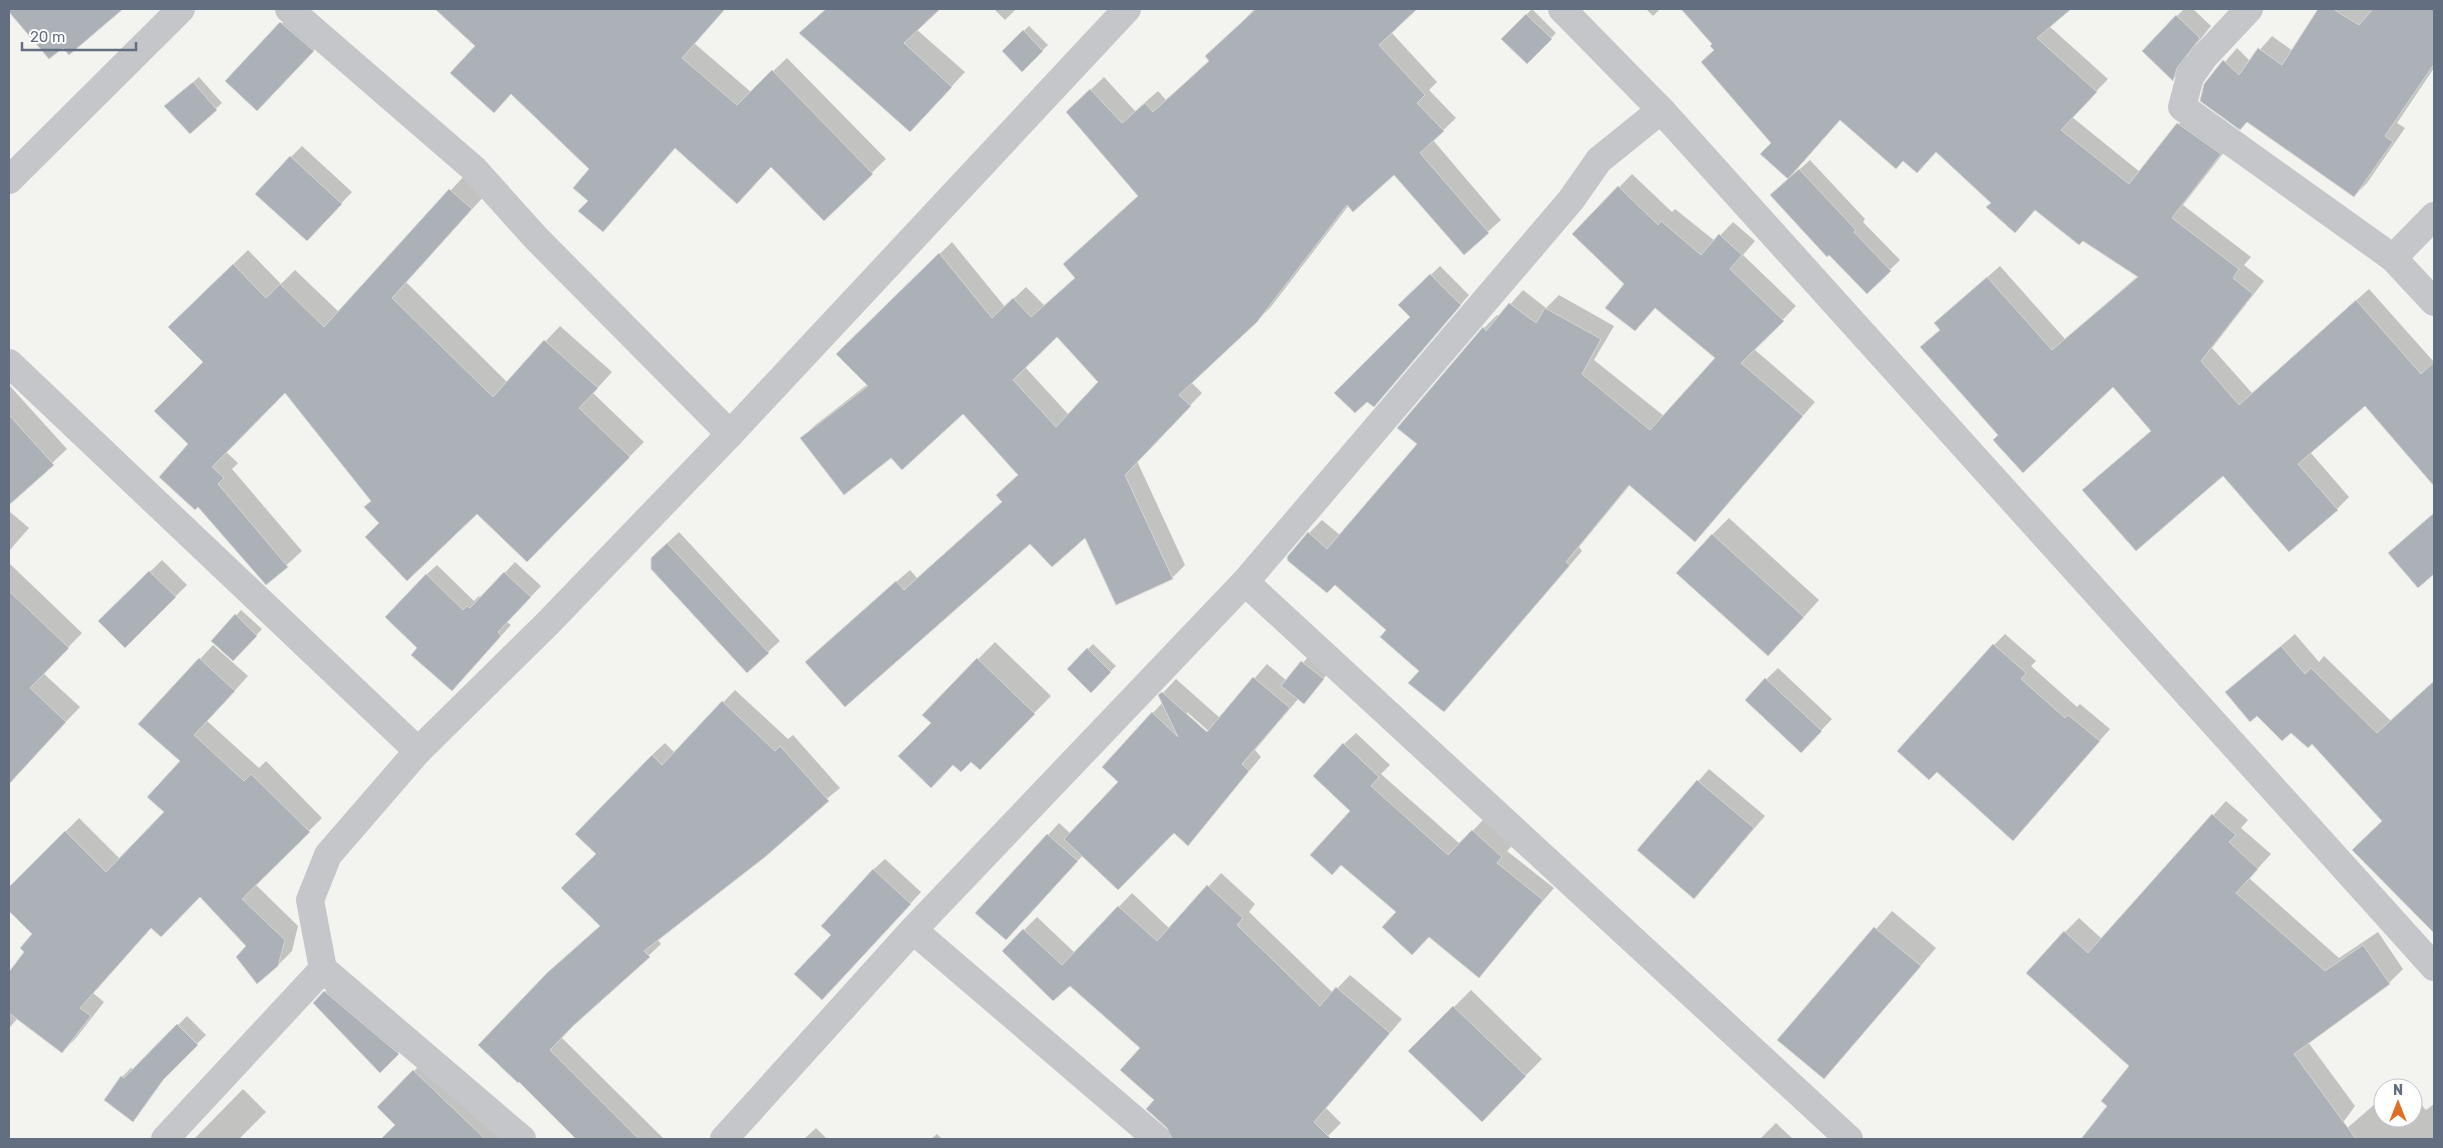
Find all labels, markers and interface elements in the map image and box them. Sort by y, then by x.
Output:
scale bar [22,20,136,52]
text: 20 m [30,28,65,46]
north arrow [2373,1078,2423,1128]
text: N [2393,1082,2403,1099]

